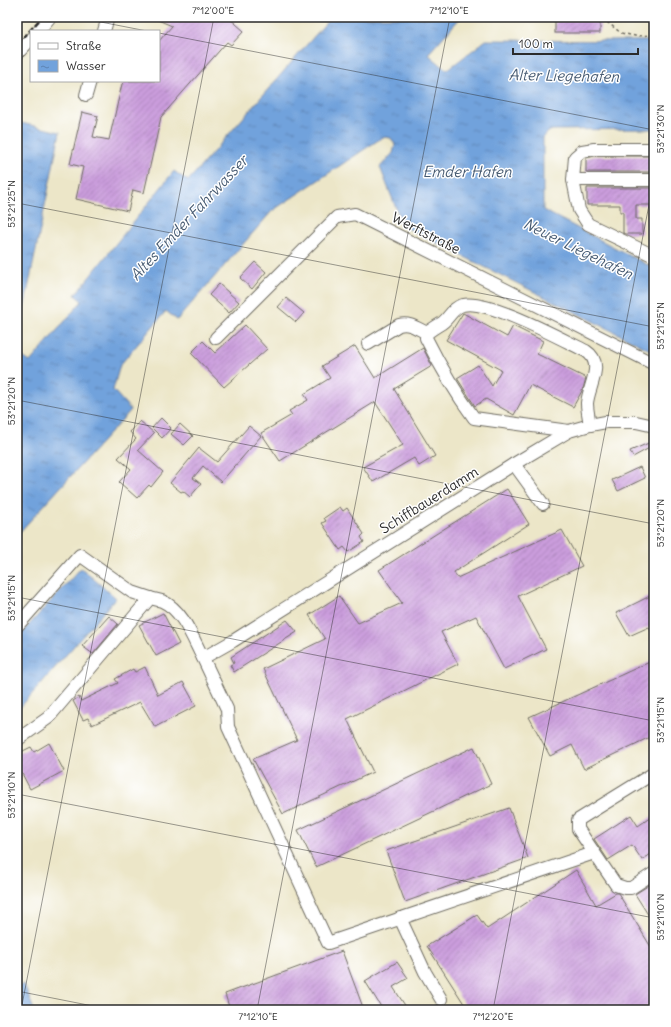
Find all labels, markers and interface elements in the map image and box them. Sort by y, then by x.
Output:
text: 7°12'00"E [192,4,234,17]
text: 7°12'10"E [429,4,469,17]
legend [30,30,160,82]
scale bar [513,30,638,56]
text: 100 m [519,36,553,51]
text: Straße [66,38,101,53]
text: Wasser [66,58,106,73]
water label: Alter Liegehafen [509,65,620,86]
text: 53°21'30"N [654,105,667,153]
water label: Altes Emder Fahrwasser [126,150,253,284]
water label: Emder Hafen [422,162,512,181]
text: 53°21'25"N [5,180,18,228]
street label: Werftstraße [389,208,463,258]
water label: Neuer Liegehafen [520,214,636,283]
text: 53°21'25"N [654,302,667,350]
text: 53°21'20"N [5,377,18,425]
street label: Schiffbauerdamm [376,462,482,538]
text: 53°21'20"N [654,499,667,547]
text: 53°21'15"N [5,575,18,621]
text: 53°21'15"N [654,697,667,743]
text: 53°21'10"N [5,772,18,819]
text: 53°21'10"N [654,894,667,941]
text: 7°12'10"E [238,1010,278,1023]
text: 7°12'20"E [473,1010,514,1023]

